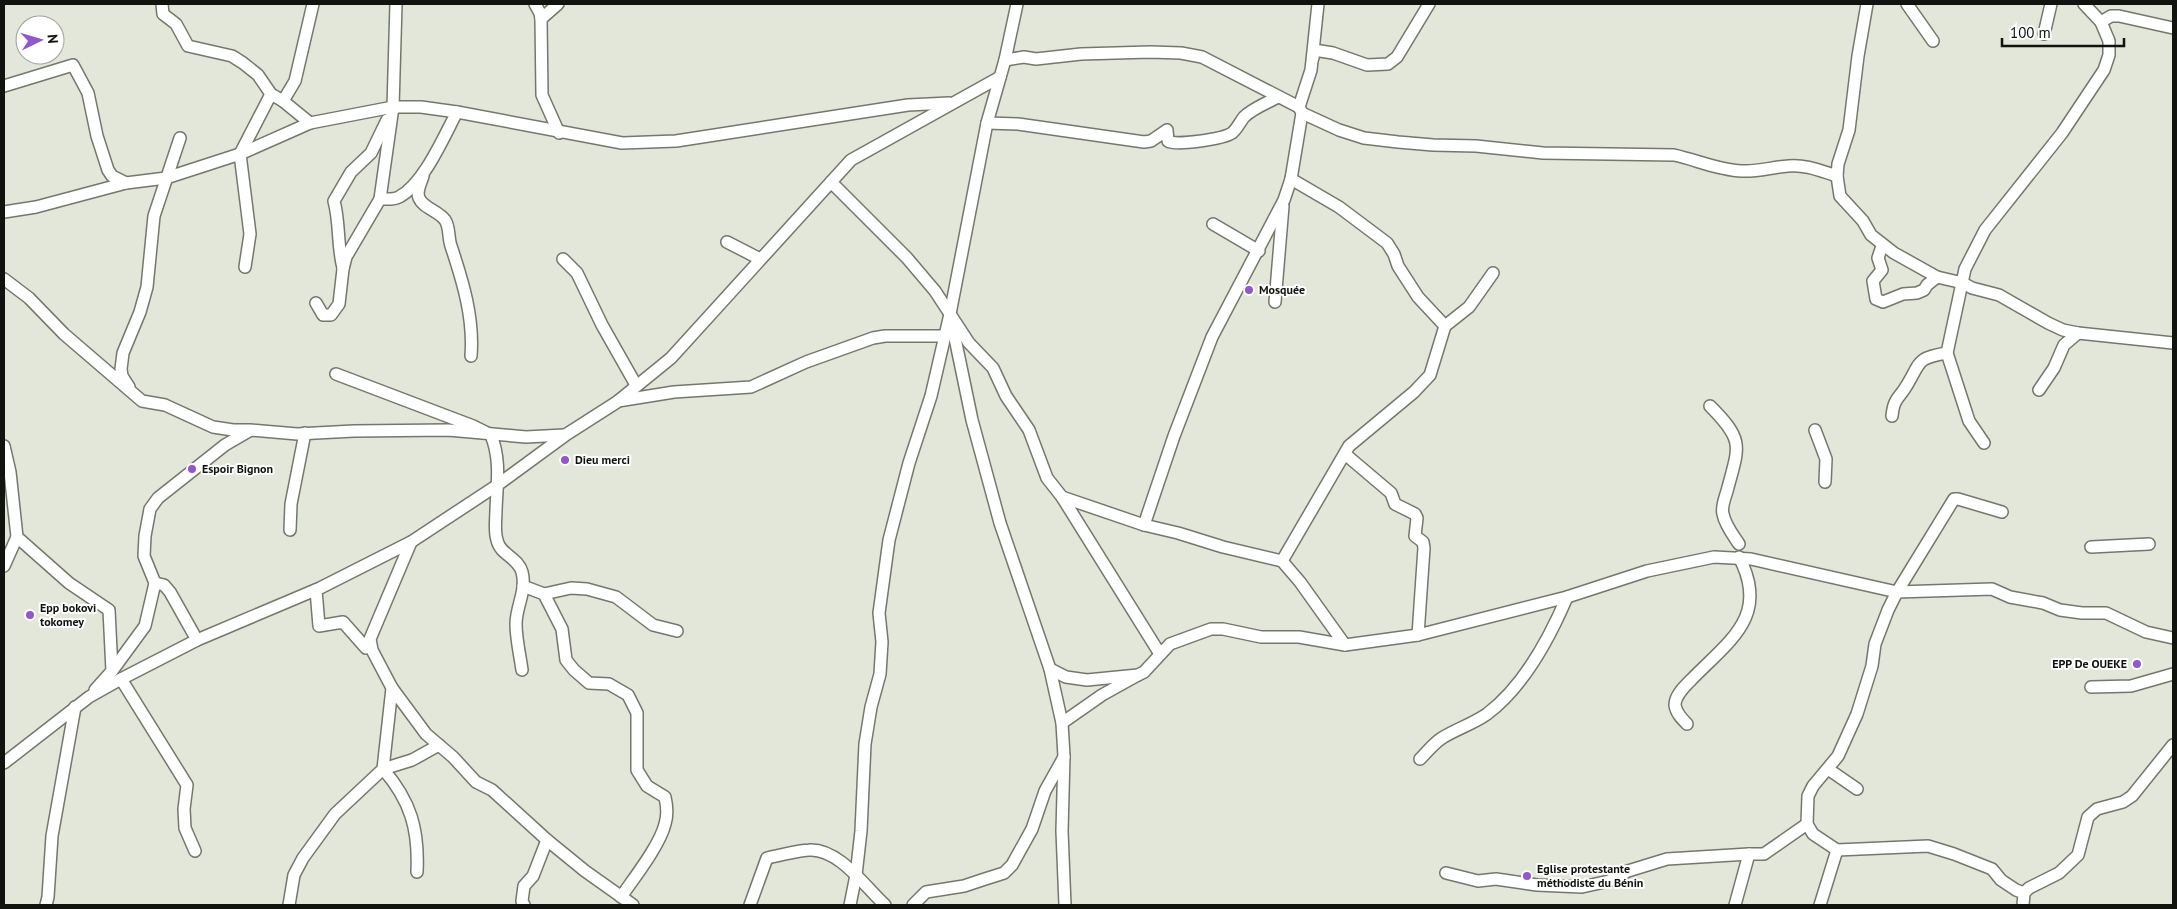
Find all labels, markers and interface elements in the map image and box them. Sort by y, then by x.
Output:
north arrow [15,15,65,65]
scale bar [2002,15,2124,47]
text: 100 m [2010,23,2051,42]
text: N [44,33,62,44]
place label: Mosquée [1259,282,1305,297]
marker: Mosquée [1243,284,1255,296]
place label: Dieu merci [575,452,630,467]
marker: Dieu merci [559,454,571,466]
place label: Espoir Bignon [202,461,273,476]
marker: Espoir Bignon [186,463,198,475]
place label: Epp bokovi tokomey [40,600,96,629]
marker: Epp bokovi tokomey [24,609,36,621]
place label: EPP De OUEKE [2052,656,2127,671]
marker: EPP De OUEKE [2131,658,2143,670]
place label: Eglise protestante méthodiste du Bénin [1537,861,1643,890]
marker: Eglise protestante méthodiste du Bénin [1521,870,1533,882]

